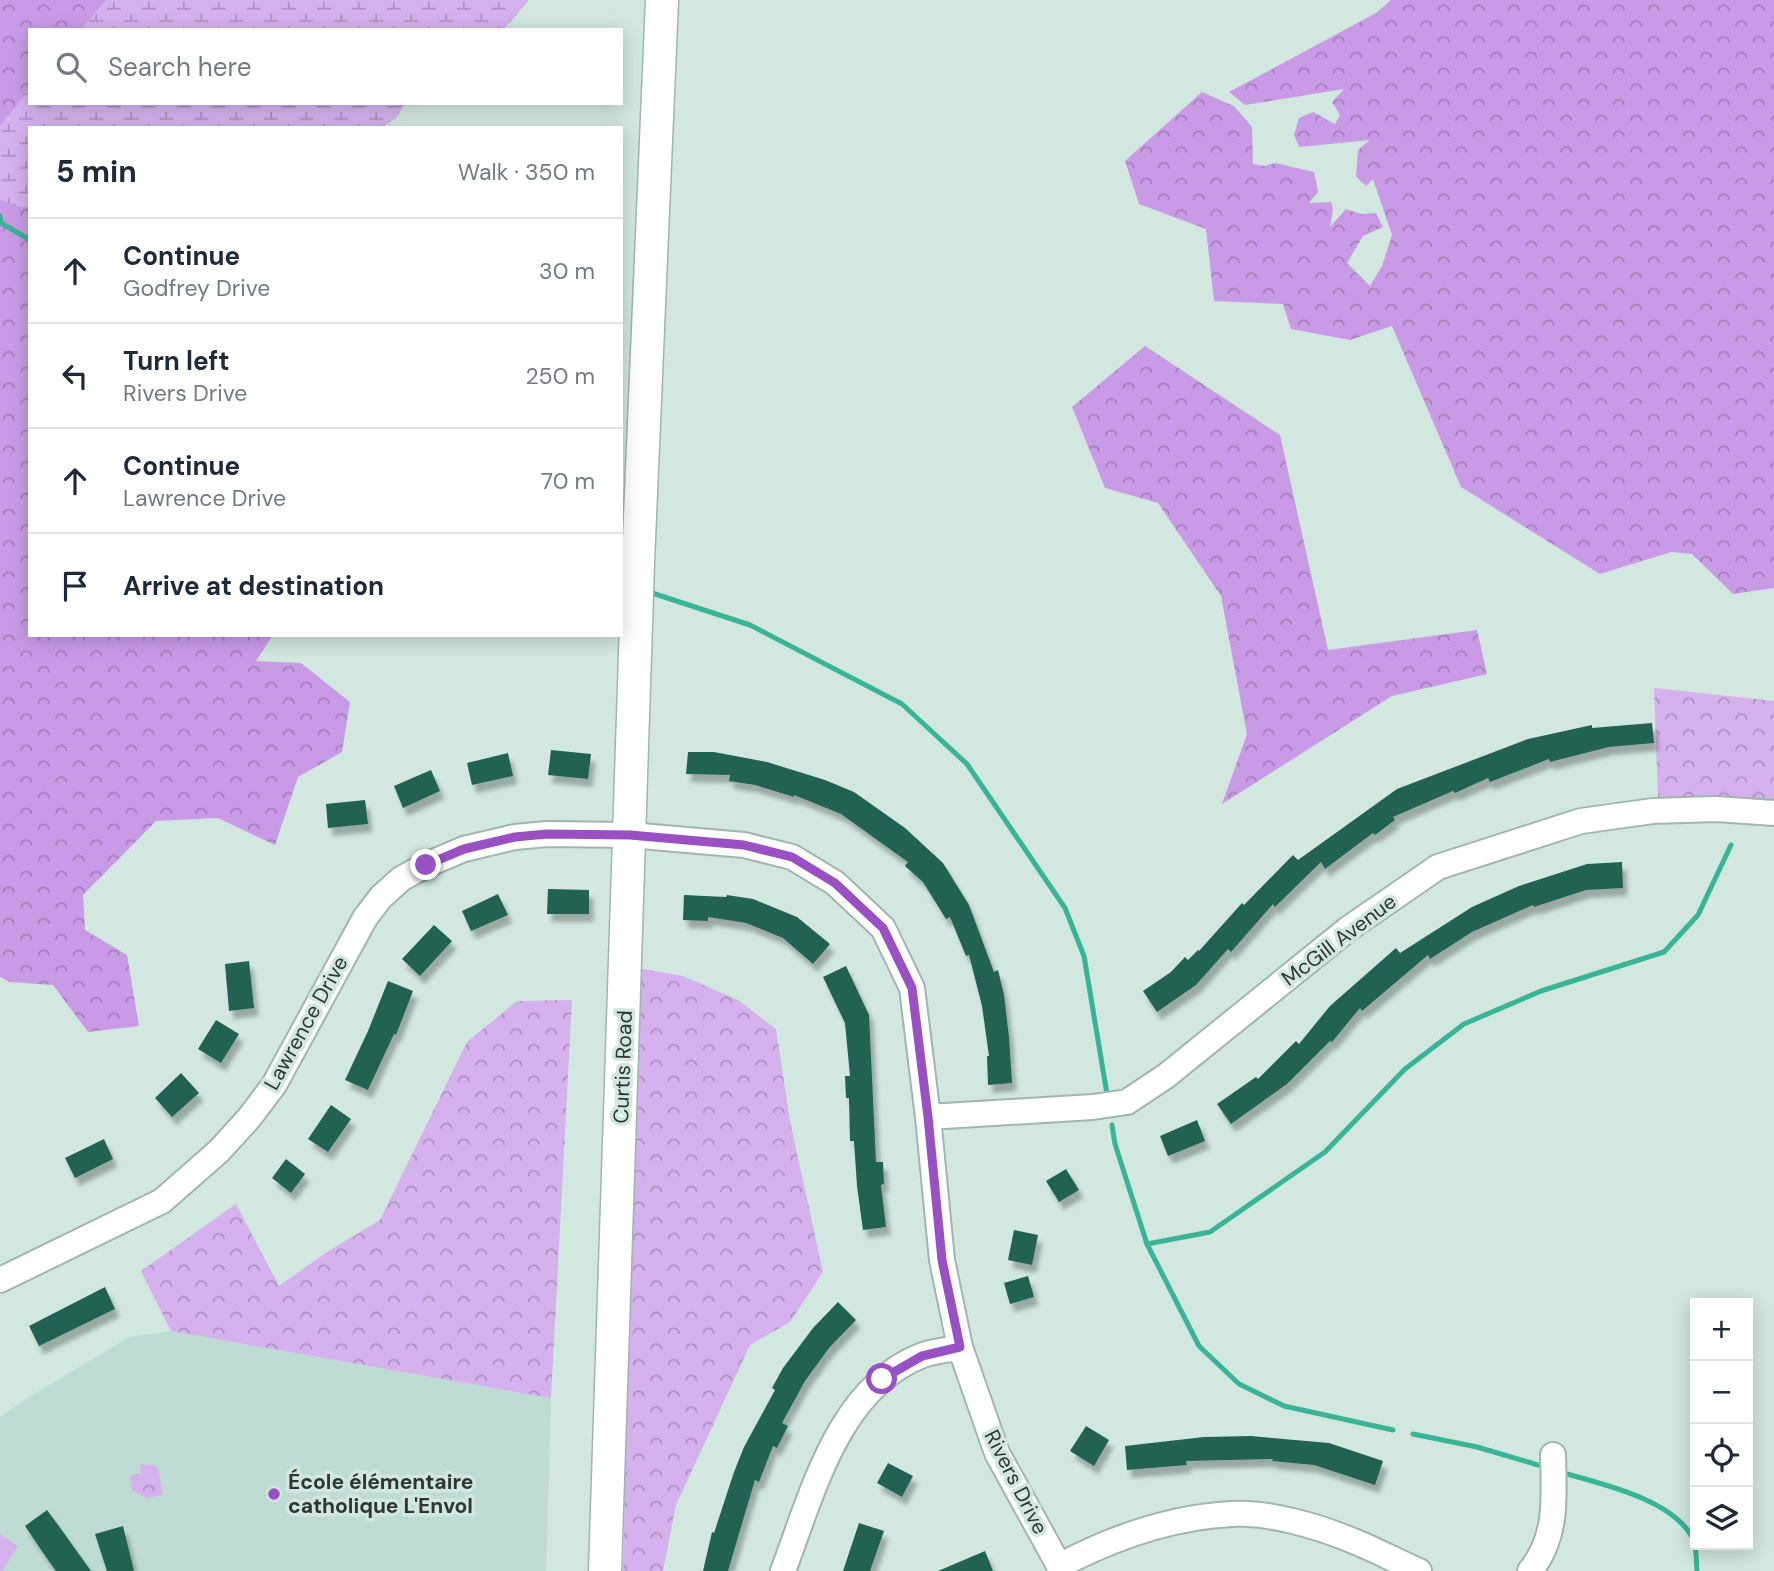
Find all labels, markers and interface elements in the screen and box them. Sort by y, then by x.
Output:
search box [28,28,623,105]
icon: search [52,48,90,86]
text: Search here [108,50,251,84]
text: 5 min [56,152,137,191]
text: Walk · 350 m [458,157,595,187]
text: Continue [123,239,240,273]
icon: ahead [56,252,94,290]
text: 30 m [539,256,595,286]
text: Godfrey Drive [123,273,270,303]
text: Turn left [123,344,230,378]
icon: left [56,357,94,395]
text: 250 m [525,361,595,391]
text: Rivers Drive [123,378,247,408]
text: Continue [123,449,240,483]
icon: ahead [56,462,94,500]
text: 70 m [541,466,595,496]
text: Lawrence Drive [123,483,286,513]
icon: arrive [56,567,94,605]
text: Arrive at destination [123,569,384,603]
route end [410,849,441,880]
street label: McGill Avenue [1276,888,1402,992]
street label: Lawrence Drive [258,951,354,1095]
street label: Curtis Road [607,1010,639,1124]
map controls [1690,1298,1753,1550]
button: + [1690,1298,1753,1361]
button: − [1690,1361,1753,1424]
route start [866,1363,897,1394]
button: locate [1690,1424,1753,1487]
street label: Rivers Drive [978,1425,1054,1539]
place label: École élémentaire catholique L'Envol [288,1468,473,1520]
marker: École élémentaire catholique L'Envol [266,1486,282,1502]
button: layers [1690,1487,1753,1550]

